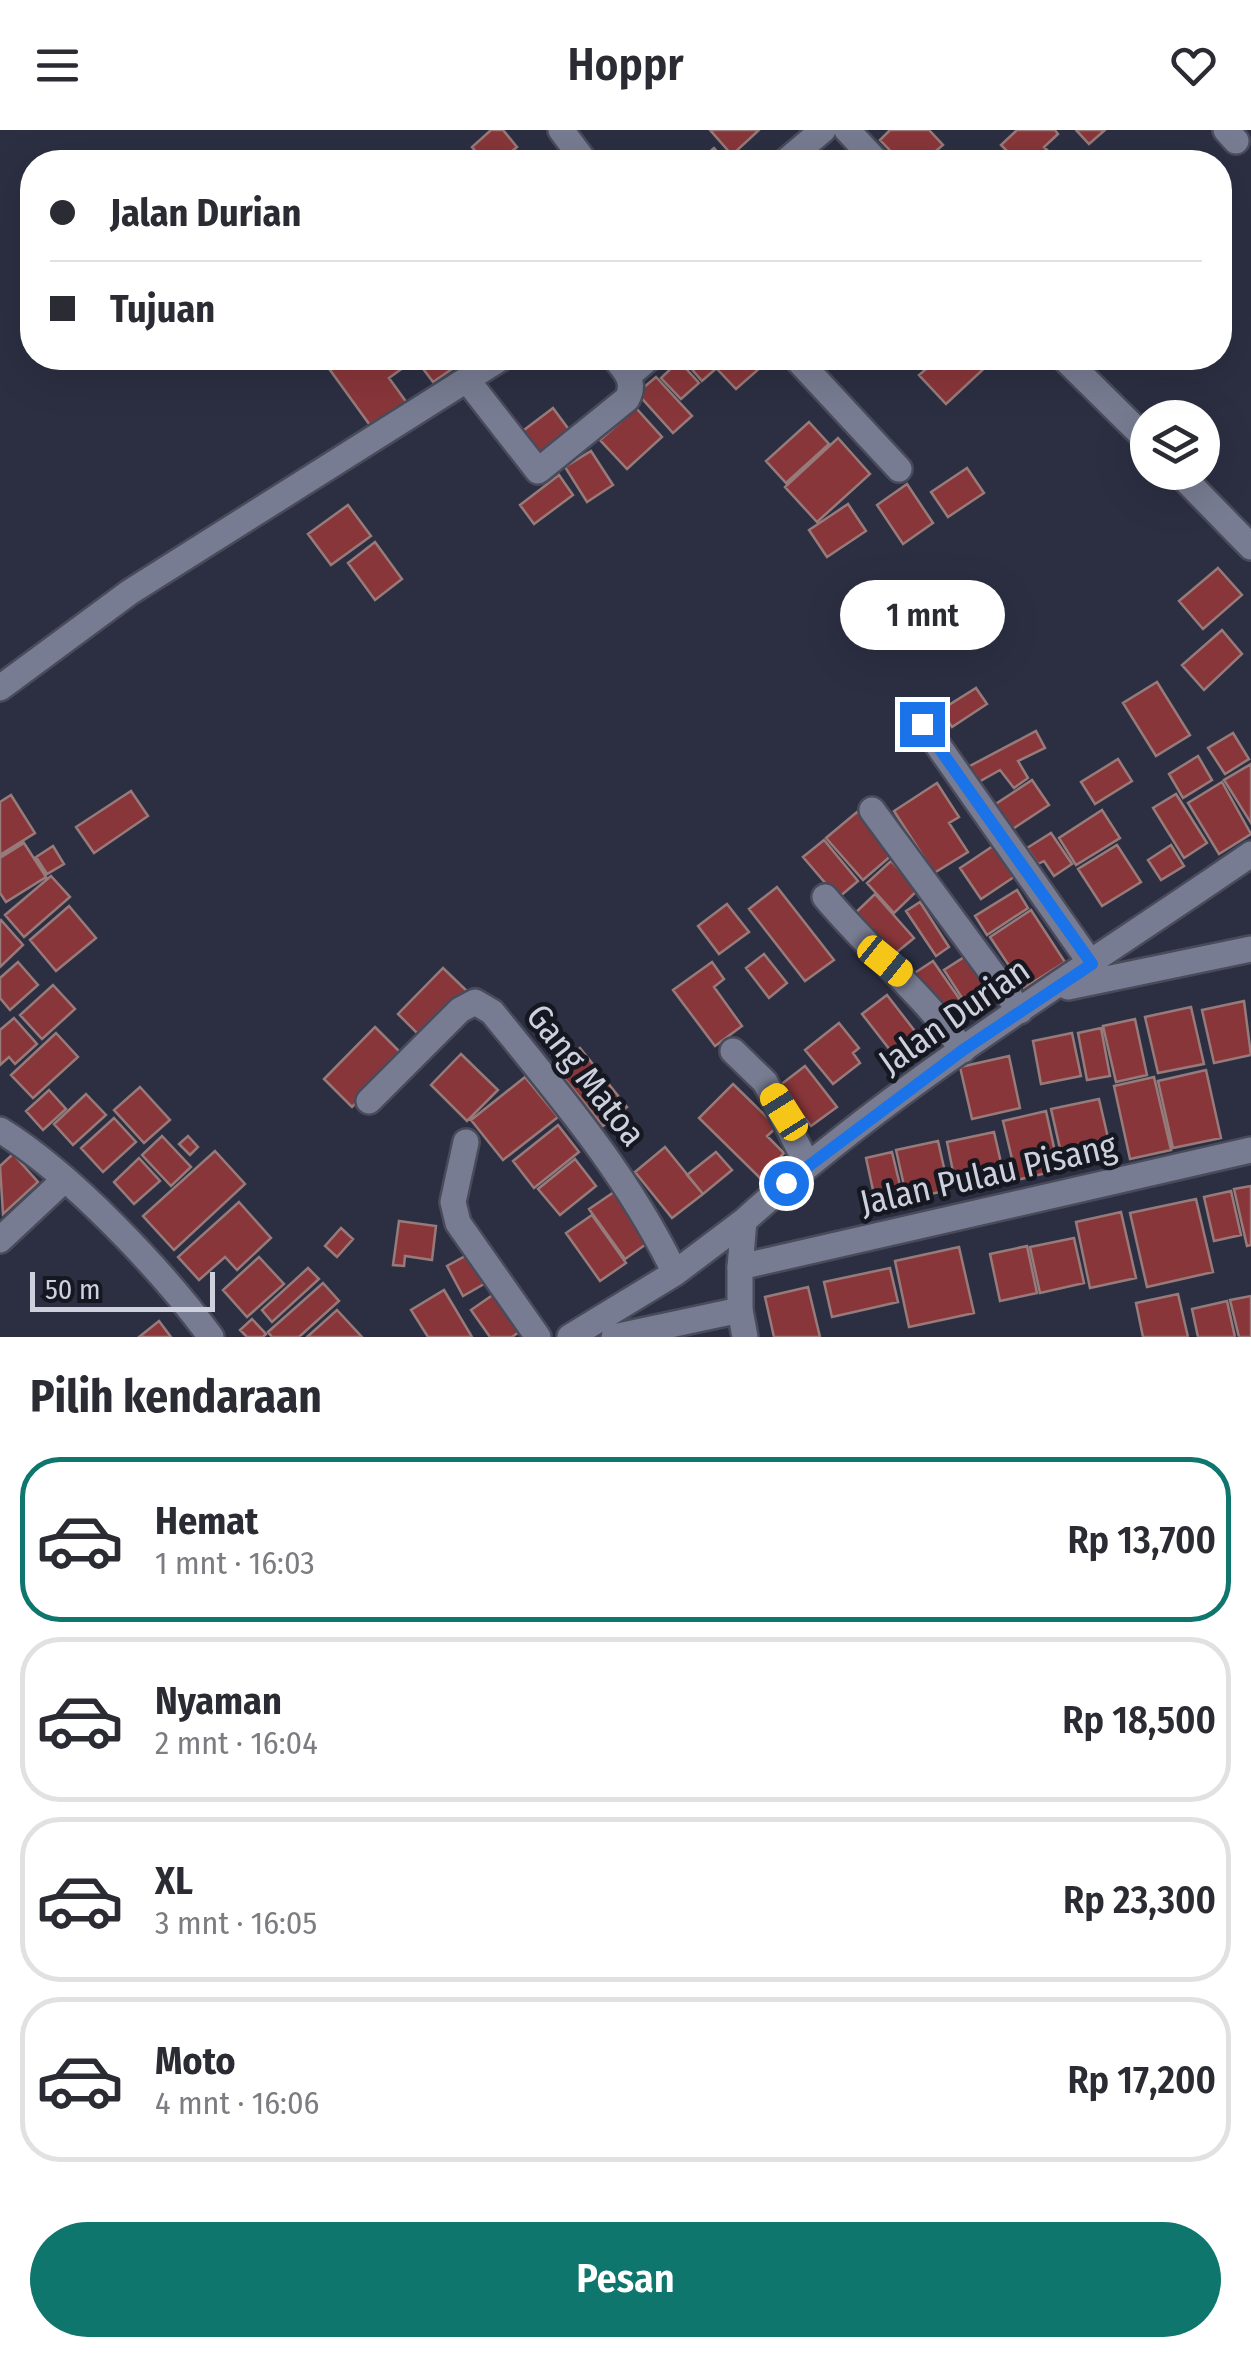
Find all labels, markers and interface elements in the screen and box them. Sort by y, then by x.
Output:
icon: menu [30,38,85,93]
text: Hoppr [567,38,684,92]
icon: heart [1166,38,1221,93]
text: Jalan Durian [110,190,301,236]
text: Tujuan [110,286,215,332]
map controls [1130,400,1220,490]
button: layers [1130,400,1220,490]
callout: 1 mnt [840,579,1004,649]
text: 1 mnt [886,596,959,634]
route end [900,702,945,747]
car [852,930,918,992]
street label: Jalan Durian [870,949,1038,1083]
street label: Gang Matoa [518,996,654,1154]
car [755,1079,813,1145]
street label: Jalan Pulau Pisang [856,1124,1121,1224]
route start [764,1161,809,1206]
scale bar [30,1267,215,1312]
text: 50 m [45,1273,101,1306]
text: Pilih kendaraan [30,1370,322,1424]
icon: car [35,1495,125,1585]
text: Hemat [155,1498,258,1544]
text: Rp 13,700 [1067,1517,1216,1563]
text: 1 mnt · 16:03 [155,1544,315,1582]
icon: car [35,1675,125,1765]
text: Nyaman [155,1678,282,1724]
text: Rp 18,500 [1062,1697,1216,1743]
text: 2 mnt · 16:04 [155,1724,318,1762]
icon: car [35,1855,125,1945]
text: XL [155,1858,193,1904]
text: Rp 23,300 [1063,1877,1216,1923]
text: 3 mnt · 16:05 [155,1904,317,1942]
icon: car [35,2035,125,2125]
text: Moto [155,2038,236,2084]
text: Rp 17,200 [1067,2057,1216,2103]
text: 4 mnt · 16:06 [155,2084,319,2122]
button: Pesan [30,2222,1221,2337]

